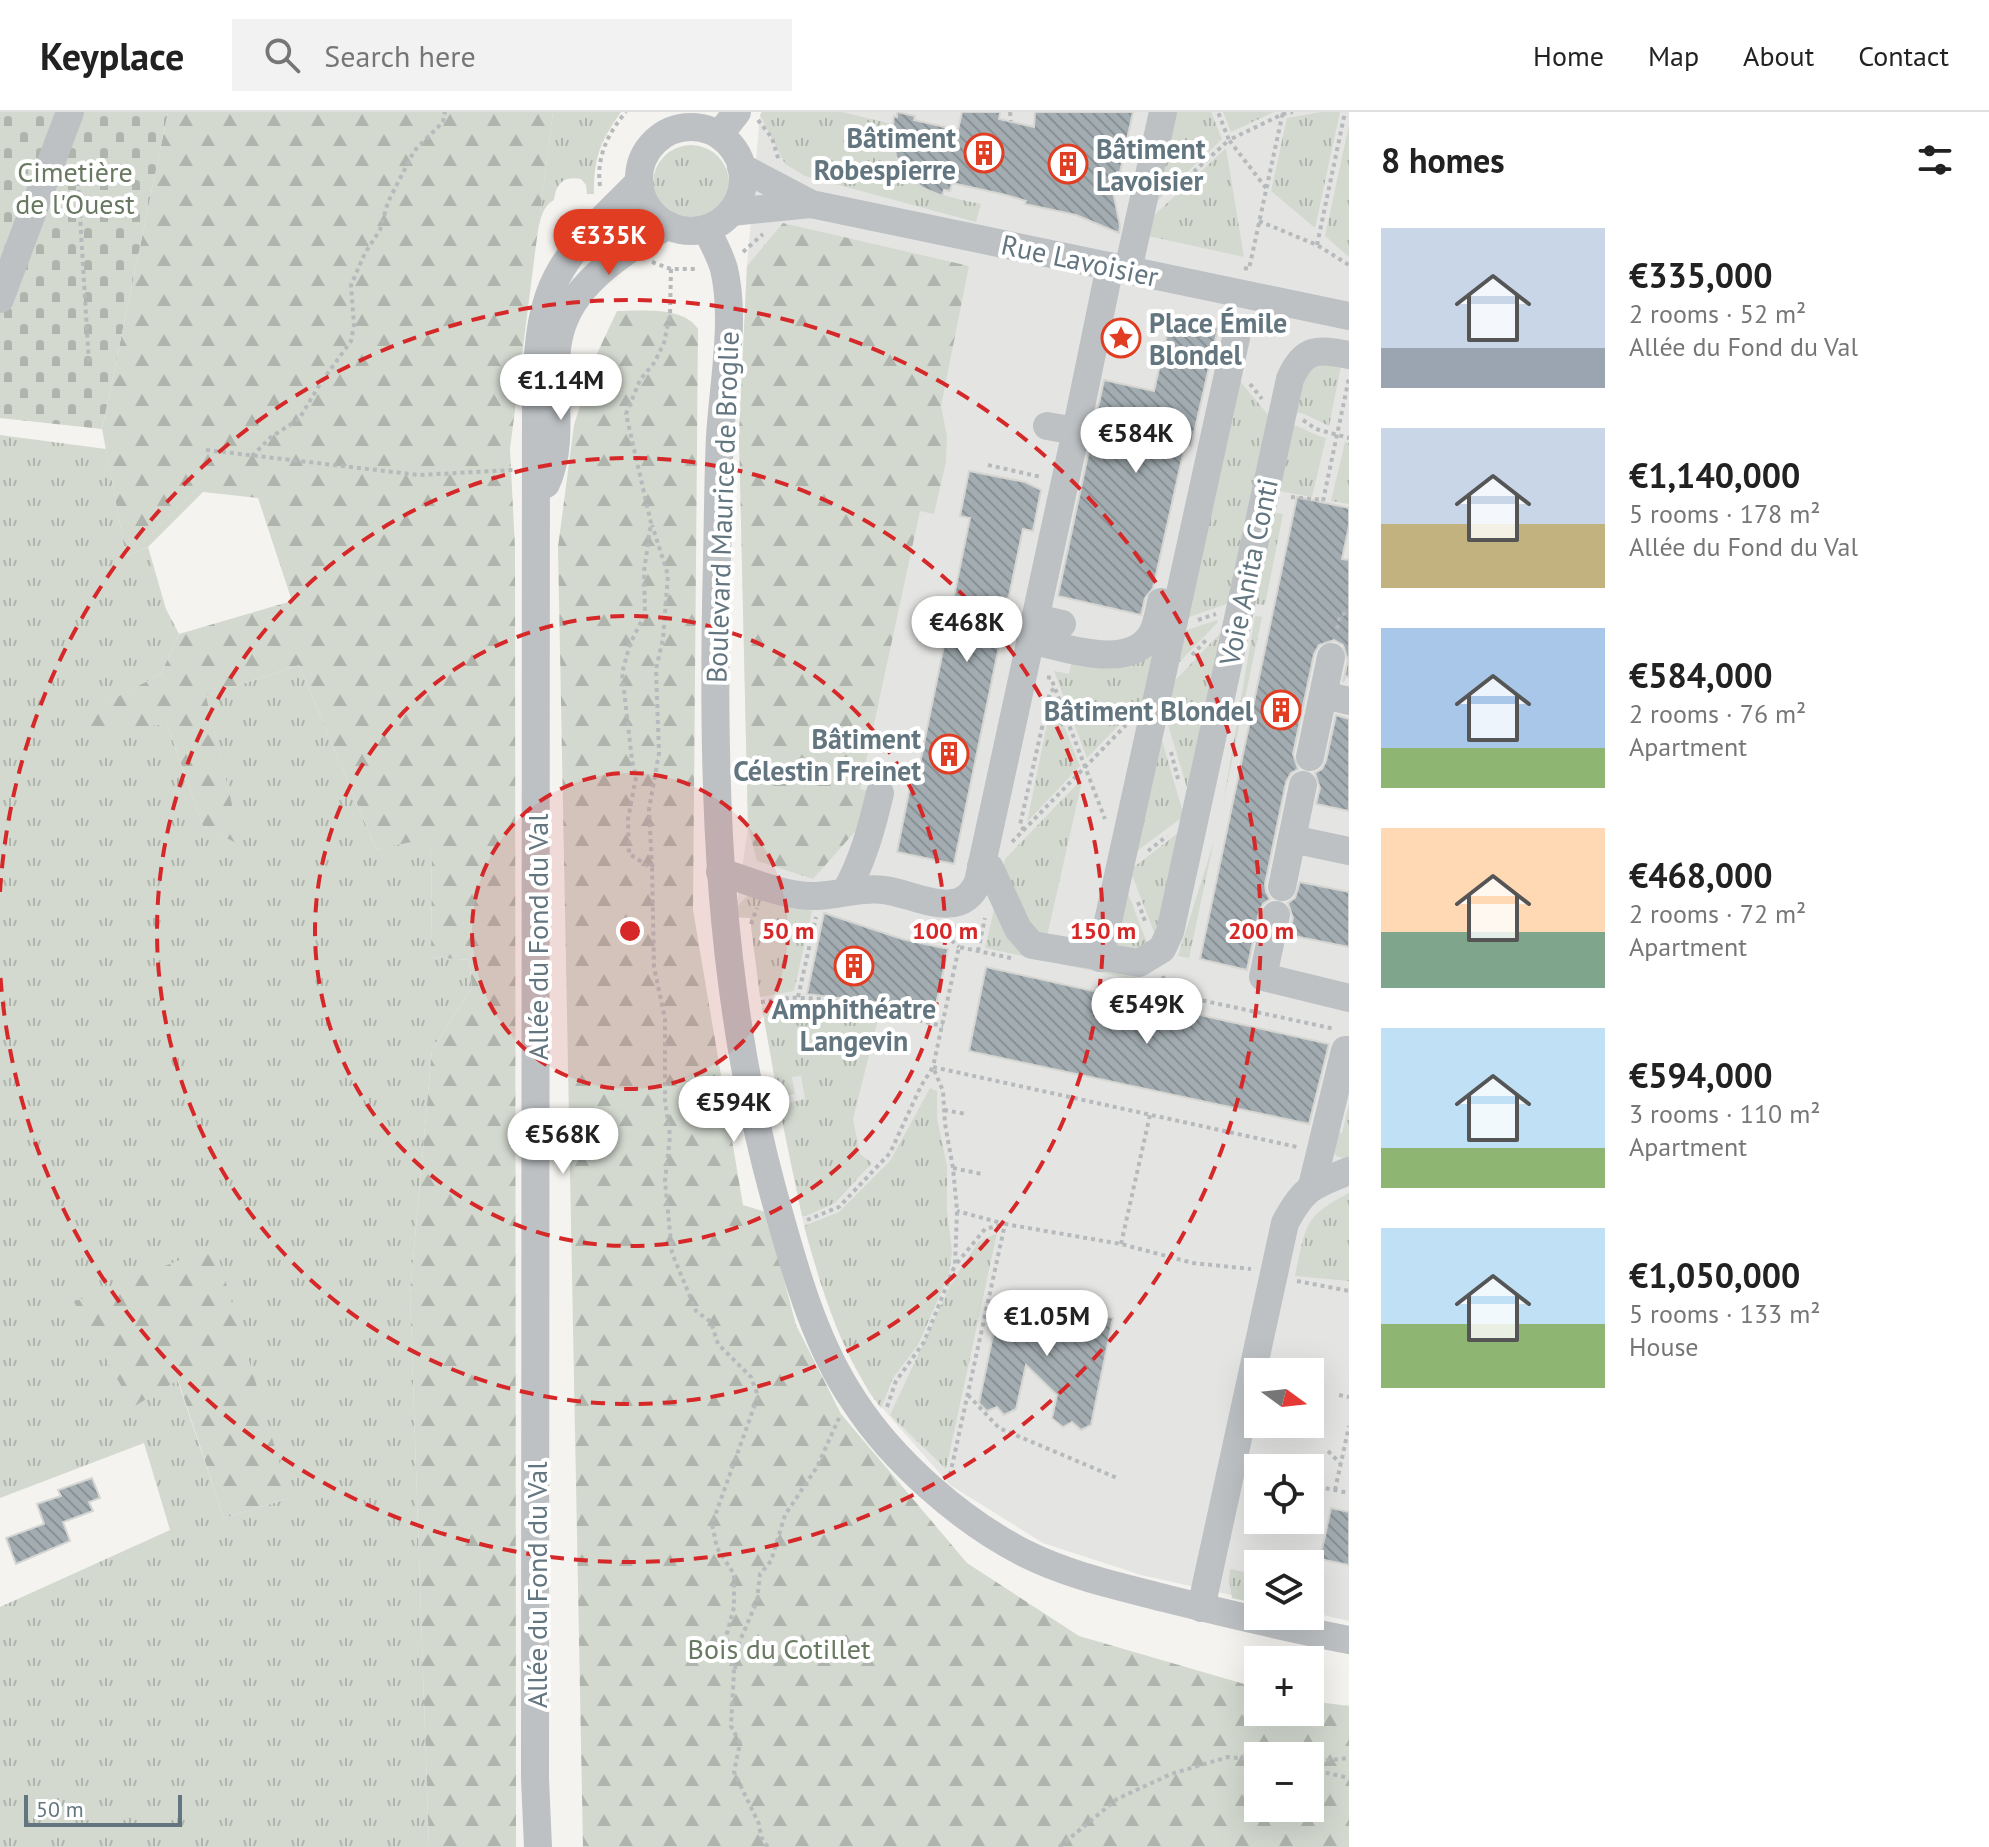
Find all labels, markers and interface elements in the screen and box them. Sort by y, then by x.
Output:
search box [232,19,792,91]
text: Keyplace [40,31,184,80]
icon: search [260,33,304,77]
text: Search here [324,36,476,75]
text: Home [1533,37,1604,74]
text: Map [1648,37,1699,74]
text: About [1743,37,1814,74]
text: Contact [1858,37,1949,74]
place label: Bâtiment Robespierre [814,119,956,188]
place label: Bâtiment Lavoisier [1096,130,1206,199]
building icon: Bâtiment Robespierre [963,132,1005,174]
text: 8 homes [1381,138,1505,182]
icon: filters [1913,138,1957,182]
building icon: Bâtiment Lavoisier [1047,143,1089,185]
park label: Cimetière de l'Ouest [15,153,135,222]
pin: €335K [553,209,665,277]
text: €335K [571,218,647,251]
street label: Rue Lavoisier [998,225,1162,295]
text: €335,000 [1629,253,1773,297]
icon: home [1445,260,1541,356]
text: 2 rooms · 52 m² [1629,297,1806,330]
place label: Place Émile Blondel [1149,304,1287,373]
place icon: Place Émile Blondel [1100,317,1142,359]
street label: Boulevard Maurice de Broglie [697,330,747,684]
text: Allée du Fond du Val [1629,330,1858,363]
pin: €1.14M [496,354,626,422]
text: €1.14M [518,363,604,396]
pin: €584K [1080,407,1192,475]
text: €584K [1098,416,1174,449]
text: €1,140,000 [1629,453,1800,497]
icon: home [1445,460,1541,556]
street label: Voie Anita Conti [1210,475,1286,670]
text: 5 rooms · 178 m² [1629,497,1821,530]
text: Allée du Fond du Val [1629,530,1858,563]
pin: €468K [911,596,1023,664]
text: €468K [929,605,1005,638]
text: €584,000 [1629,653,1773,697]
icon: home [1445,660,1541,756]
building icon: Bâtiment Blondel [1260,689,1302,731]
place label: Bâtiment Blondel [1044,692,1254,729]
text: 2 rooms · 76 m² [1629,697,1806,730]
place label: Bâtiment Célestin Freinet [733,720,921,789]
text: Apartment [1629,730,1747,763]
building icon: Bâtiment Célestin Freinet [928,733,970,775]
street label: Allée du Fond du Val [519,814,556,1060]
text: €468,000 [1629,853,1773,897]
icon: home [1445,860,1541,956]
text: 2 rooms · 72 m² [1629,897,1806,930]
text: 50 m [762,915,814,946]
text: 100 m [912,915,978,946]
text: 150 m [1070,915,1136,946]
text: 200 m [1228,915,1294,946]
centre of rings [616,917,644,945]
text: Apartment [1629,930,1747,963]
building icon: Amphithéatre Langevin [833,945,875,987]
pin: €549K [1091,978,1203,1046]
text: €549K [1109,987,1185,1020]
place label: Amphithéatre Langevin [772,990,936,1059]
text: €594,000 [1629,1053,1773,1097]
icon: home [1445,1060,1541,1156]
pin: €594K [678,1076,790,1144]
text: €594K [696,1085,772,1118]
text: 3 rooms · 110 m² [1629,1097,1821,1130]
pin: €568K [507,1108,619,1176]
text: €568K [525,1117,601,1150]
text: Apartment [1629,1130,1747,1163]
text: €1,050,000 [1629,1253,1800,1297]
icon: home [1445,1260,1541,1356]
pin: €1.05M [982,1290,1112,1358]
text: 5 rooms · 133 m² [1629,1297,1821,1330]
text: €1.05M [1004,1299,1090,1332]
text: House [1629,1330,1699,1363]
north arrow [1244,1358,1324,1438]
map controls [1244,1358,1324,1822]
button: locate [1244,1454,1324,1534]
street label: Allée du Fond du Val [518,1462,555,1708]
button: layers [1244,1550,1324,1630]
park label: Bois du Cotillet [688,1630,871,1667]
button: + [1244,1646,1324,1726]
button: − [1244,1742,1324,1822]
scale bar [24,1791,182,1827]
text: 50 m [36,1795,84,1823]

